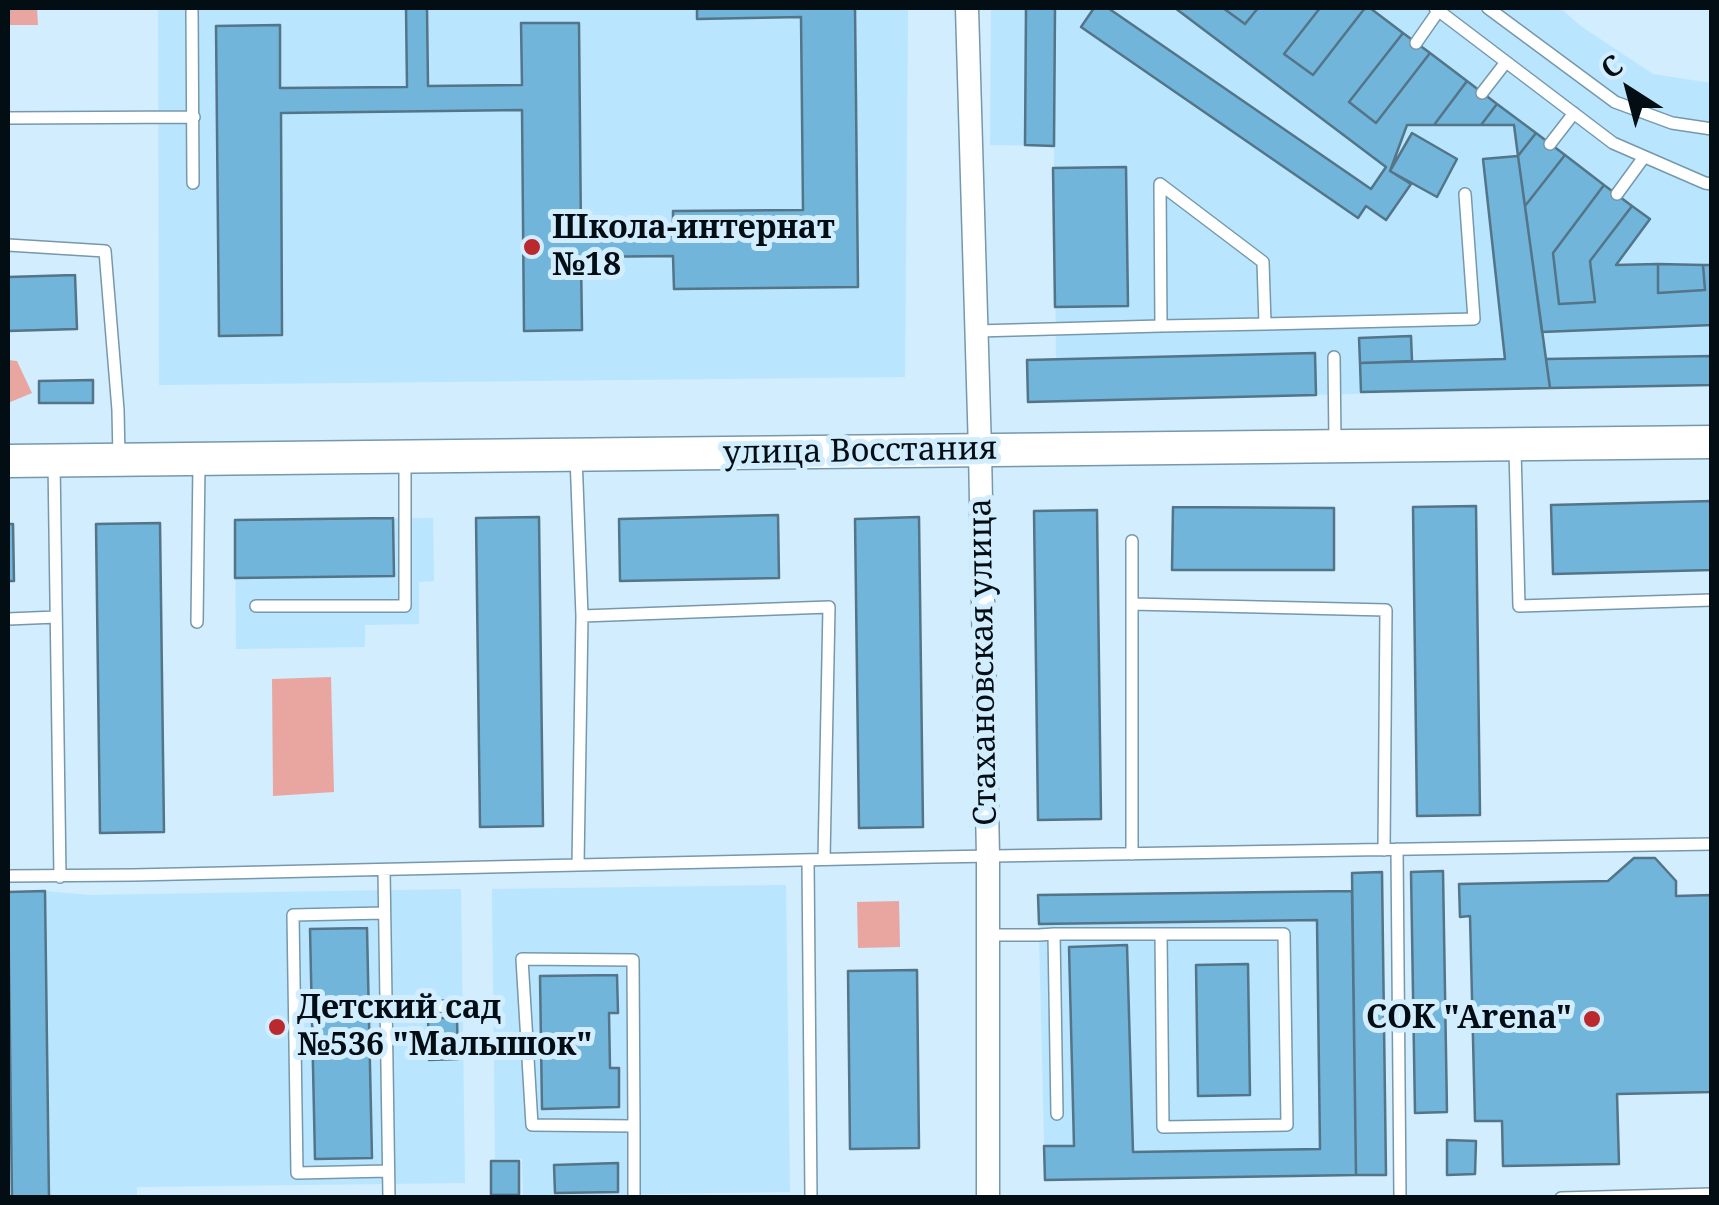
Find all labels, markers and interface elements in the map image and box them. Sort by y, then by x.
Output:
north arrow [1579,40,1679,140]
text: С [1593,45,1630,87]
place label: Школа-интернат №18 [552,210,835,285]
marker: Школа-интернат №18 [521,236,543,258]
street label: улица Восстания [722,430,998,474]
street label: Стахановская улица [962,498,1006,826]
place label: Детский сад №536 "Малышок" [297,990,593,1065]
place label: СОК "Arena" [1366,1000,1572,1038]
marker: СОК "Arena" [1581,1008,1603,1030]
marker: Детский сад №536 "Малышок" [266,1016,288,1038]

